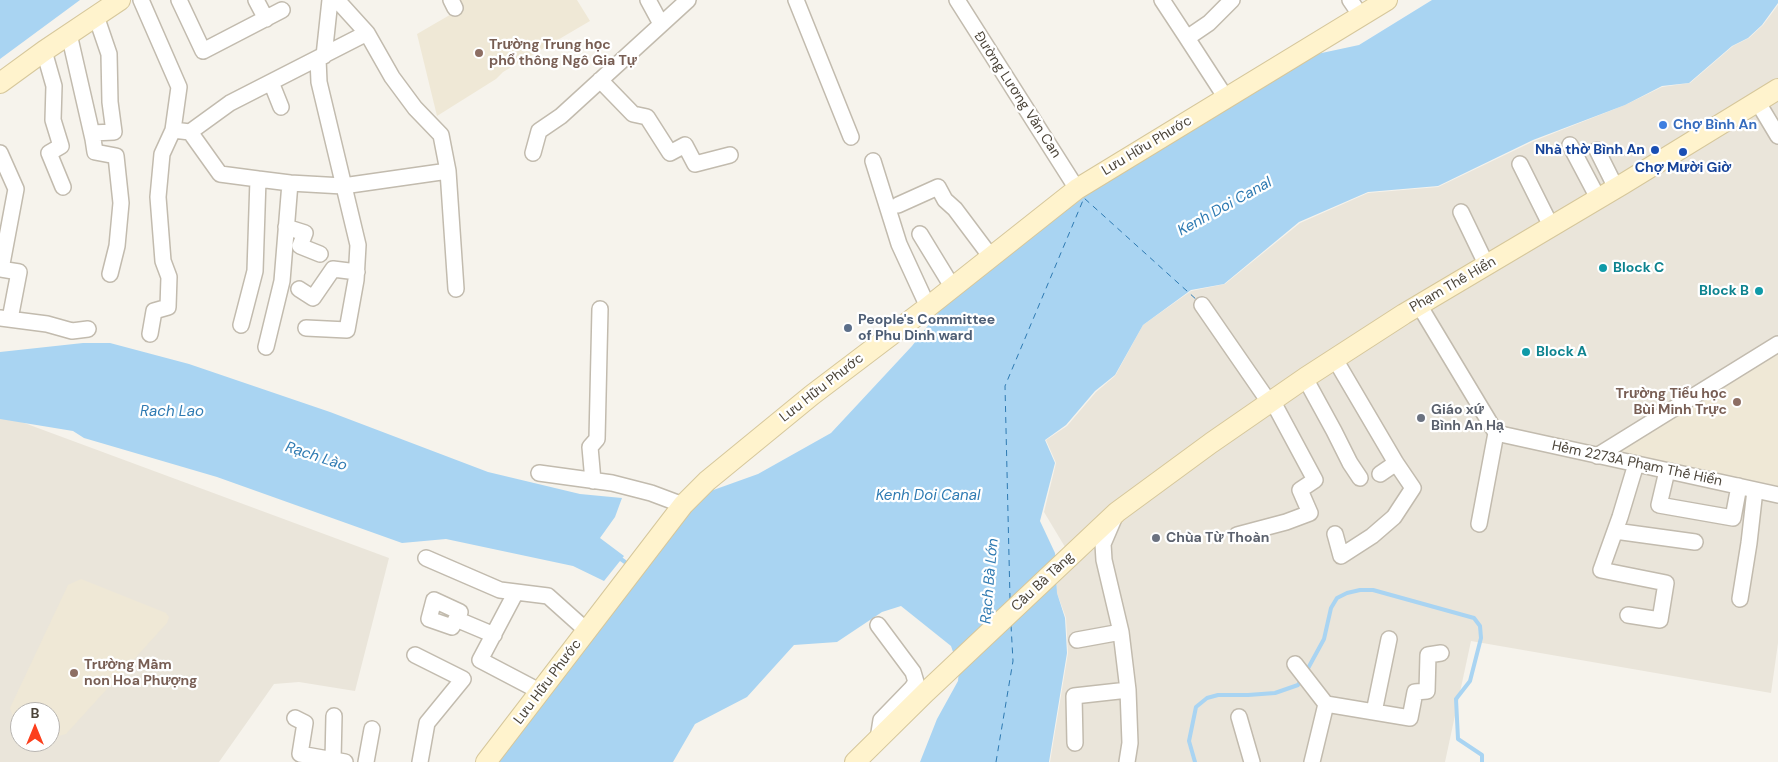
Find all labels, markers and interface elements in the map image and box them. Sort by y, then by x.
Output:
street label: Đường Lương Văn Can [970,29,1064,161]
place label: Trường Trung học phổ thông Ngô Gia Tự [489,37,637,70]
marker: Trường Trung học phổ thông Ngô Gia Tự [473,47,485,59]
street label: Lưu Hữu Phước [1099,113,1195,179]
place label: Chợ Bình An [1673,117,1757,133]
marker: Chợ Bình An [1657,119,1669,131]
place label: Nhà thờ Bình An [1535,142,1645,158]
marker: Nhà thờ Bình An [1649,144,1661,156]
marker: Chợ Mười Giờ [1677,146,1689,158]
place label: Chợ Mười Giờ [1635,160,1731,176]
water label: Kenh Doi Canal [1175,174,1275,240]
street label: Phạm Thế Hiển [1407,254,1499,316]
place label: Block C [1613,260,1664,276]
marker: Block C [1597,262,1609,274]
place label: Block B [1699,283,1749,299]
marker: Block B [1753,285,1765,297]
place label: People's Committee of Phu Dinh ward [858,312,995,344]
marker: People's Committee of Phu Dinh ward [842,322,854,334]
place label: Block A [1536,344,1587,360]
marker: Block A [1520,346,1532,358]
street label: Lưu Hữu Phước [777,350,867,426]
place label: Trường Tiểu học Bùi Minh Trực [1616,386,1727,418]
marker: Trường Tiểu học Bùi Minh Trực [1731,396,1743,408]
place label: Giáo xứ Bình An Hạ [1431,402,1504,434]
water label: Rach Lao [140,403,204,421]
marker: Giáo xứ Bình An Hạ [1415,412,1427,424]
street label: Hẻm 2273A Phạm Thế Hiển [1550,438,1724,490]
water label: Rạch Lào [283,439,349,475]
water label: Kenh Doi Canal [876,487,980,505]
place label: Chùa Từ Thoàn [1166,530,1269,546]
marker: Chùa Từ Thoàn [1150,532,1162,544]
water label: Rạch Bà Lớn [977,537,1003,625]
street label: Cầu Bà Tàng [1008,549,1078,615]
street label: Lưu Hữu Phước [511,636,585,728]
place label: Trường Mầm non Hoa Phượng [84,657,197,690]
marker: Trường Mầm non Hoa Phượng [68,667,80,679]
north arrow [10,702,60,752]
text: B [31,704,39,722]

